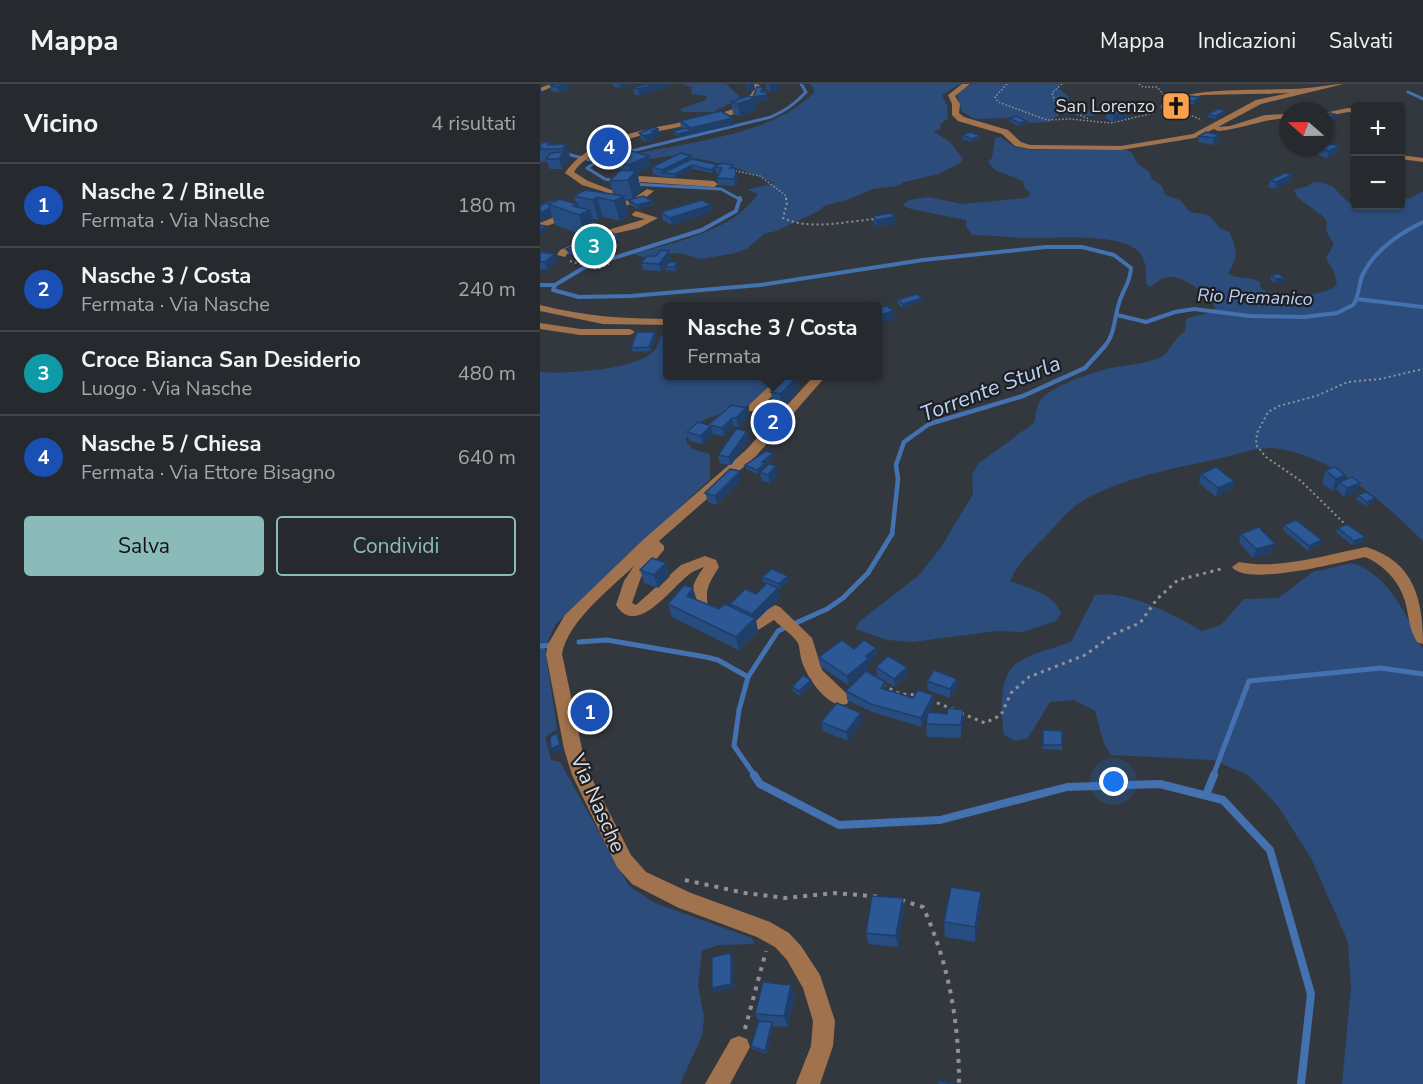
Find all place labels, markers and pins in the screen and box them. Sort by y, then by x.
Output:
church icon: San Lorenzo [1160,90,1192,122]
place label: San Lorenzo [1056,94,1155,118]
pin: 4 [590,124,628,170]
pin: 3 [574,224,614,268]
pin: 2 [754,400,792,444]
pin: 1 [571,690,610,734]

